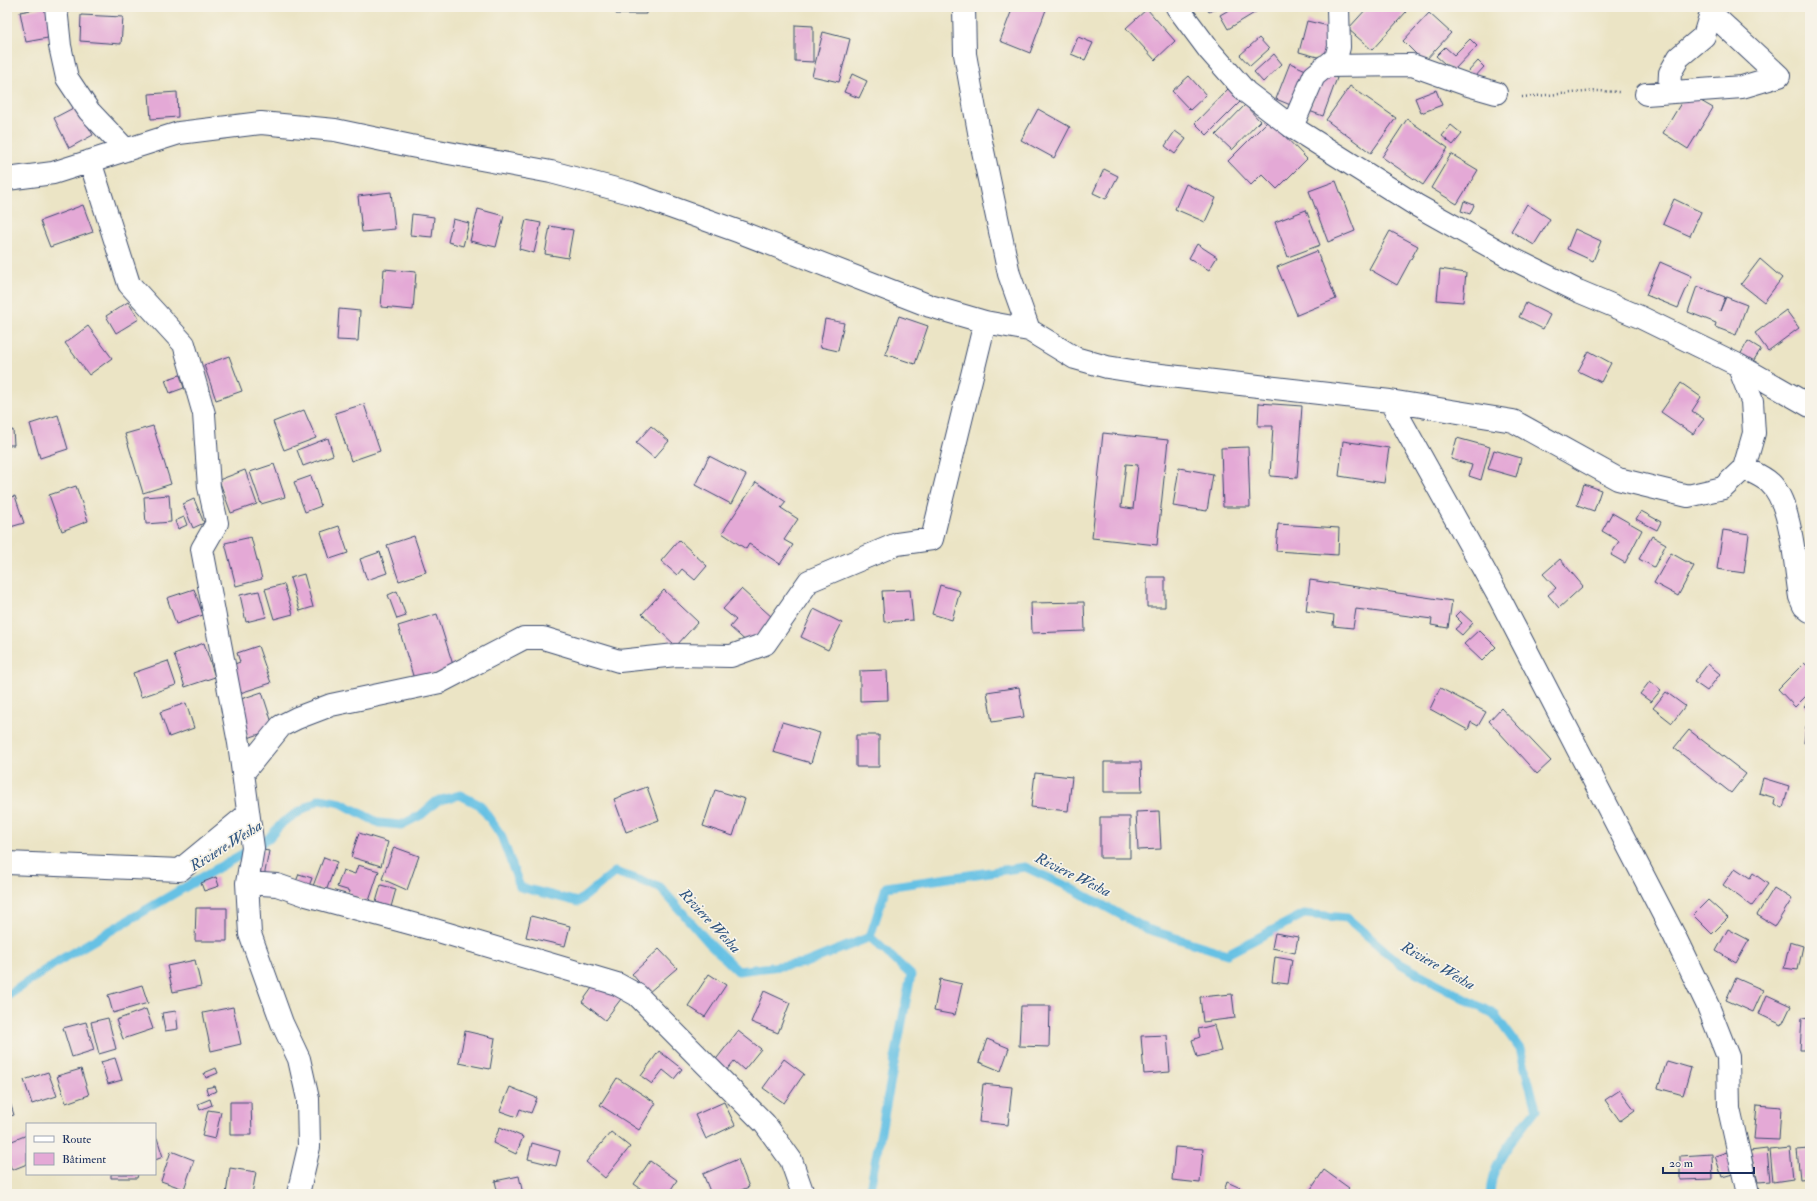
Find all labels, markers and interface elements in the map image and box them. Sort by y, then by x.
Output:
water label: Riviere Wesha [185,816,266,876]
water label: Riviere Wesha [1031,848,1114,901]
water label: Riviere Wesha [674,884,745,957]
water label: Riviere Wesha [1397,937,1478,995]
legend [26,1123,156,1175]
text: Route [62,1132,91,1147]
scale bar [1663,1149,1754,1175]
text: Bâtiment [62,1152,106,1167]
text: 20 m [1669,1156,1694,1171]

